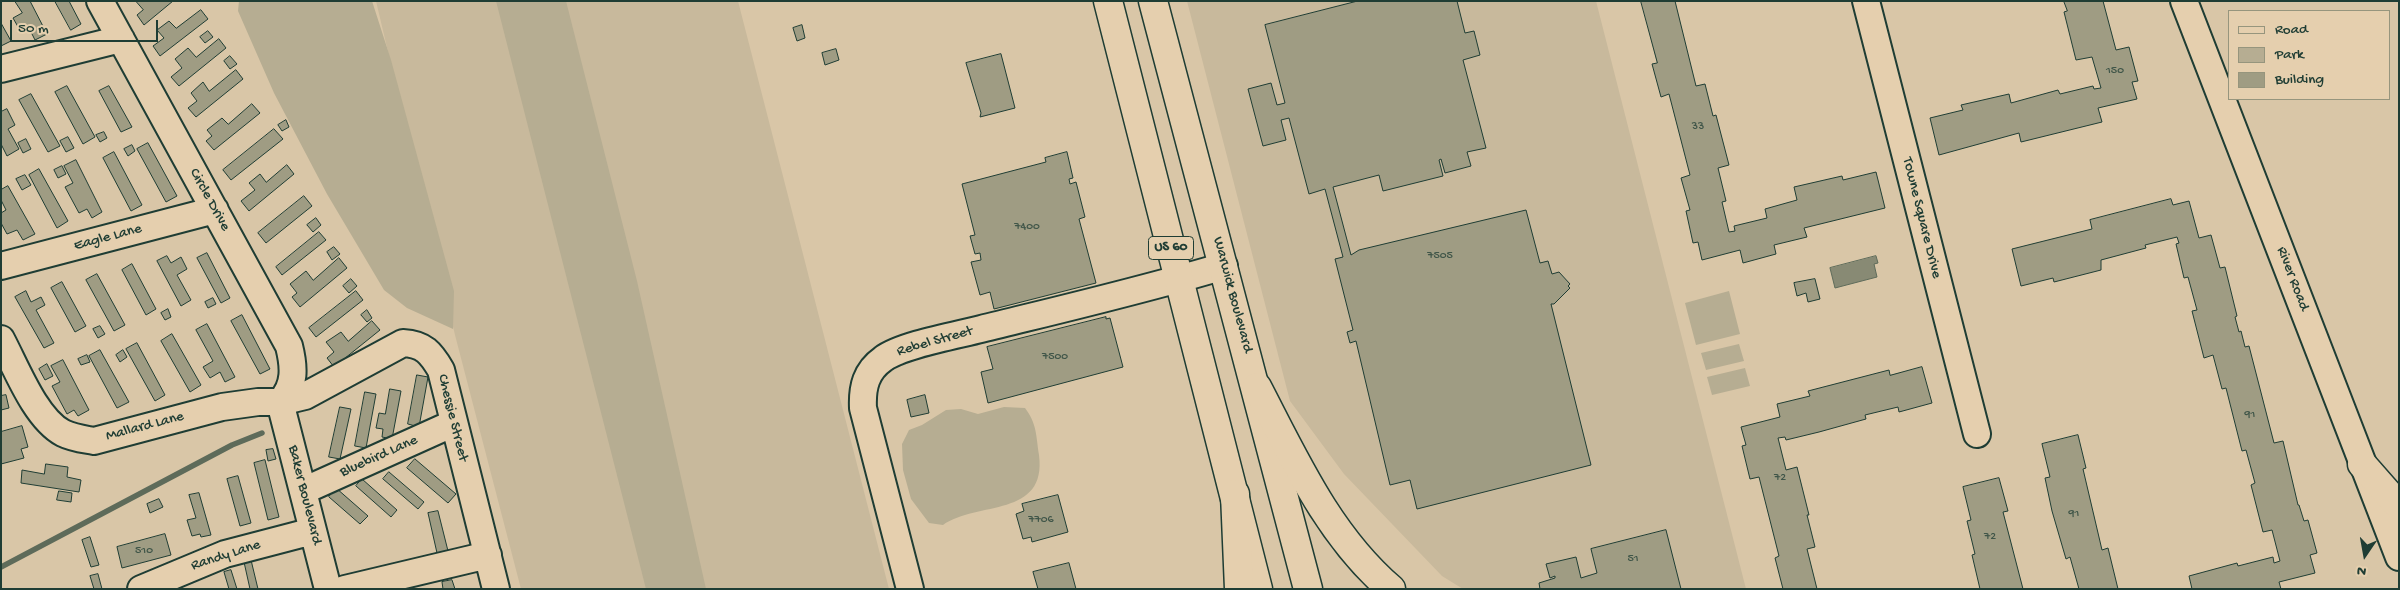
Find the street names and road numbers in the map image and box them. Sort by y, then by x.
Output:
street label: Towne Square Drive [1897,156,1945,280]
street label: Circle Drive [184,165,234,235]
street label: Eagle Lane [72,220,144,256]
street label: Warwick Boulevard [1208,235,1256,355]
road number: US 60 [1148,237,1194,260]
street label: River Road [2272,244,2312,314]
street label: Rebel Street [895,323,975,361]
street label: Chessie Street [432,372,472,464]
street label: Mallard Lane [104,408,186,446]
street label: Bluebird Lane [337,432,421,482]
street label: Baker Boulevard [283,443,325,547]
street label: Randy Lane [189,536,263,576]

